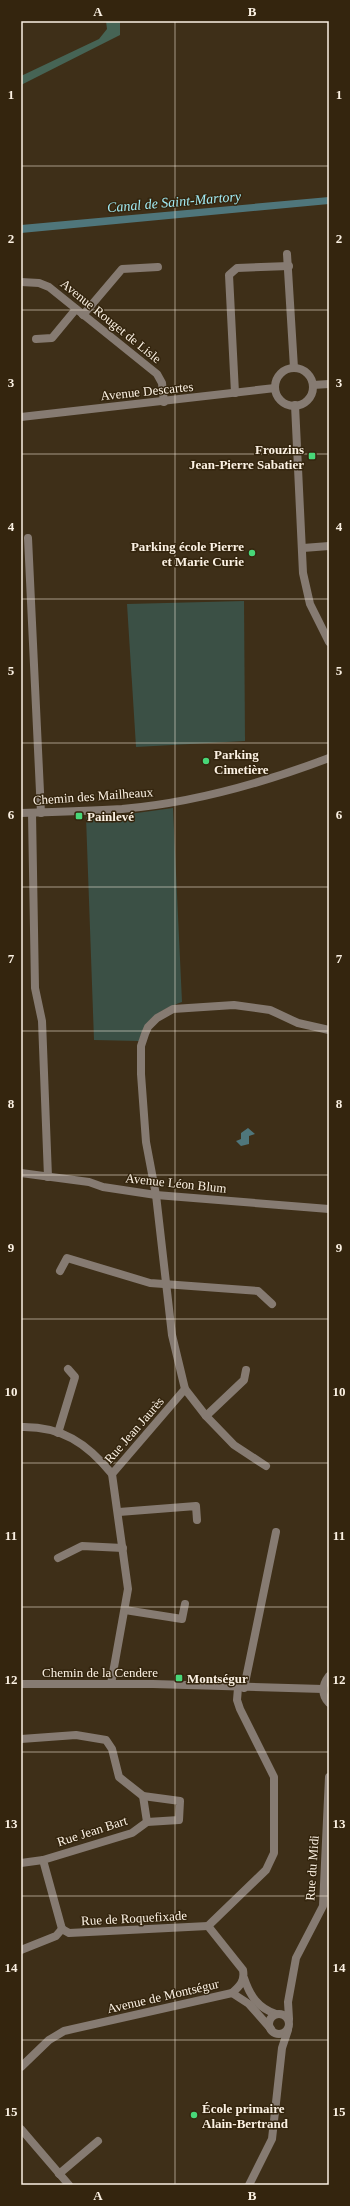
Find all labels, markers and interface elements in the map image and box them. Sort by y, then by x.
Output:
text: A [93,4,103,19]
text: B [248,4,257,19]
text: 1 [8,87,14,102]
text: 1 [336,87,342,102]
water label: Canal de Saint-Martory [106,189,242,215]
text: 2 [8,231,14,246]
text: 2 [336,231,342,246]
street label: Avenue Rouget de Lisle [58,276,164,366]
text: 3 [8,375,15,390]
text: 3 [336,375,343,390]
street label: Avenue Descartes [100,379,194,403]
place label: Frouzins Jean-Pierre Sabatier [189,442,304,472]
marker: Frouzins Jean-Pierre Sabatier [307,451,317,461]
text: 4 [8,519,15,534]
text: 4 [336,519,343,534]
place label: Parking école Pierre et Marie Curie [131,539,244,569]
marker: Parking école Pierre et Marie Curie [247,548,257,558]
text: 5 [8,663,15,678]
text: 5 [336,663,343,678]
place label: Parking Cimetière [214,747,269,777]
marker: Parking Cimetière [201,756,211,766]
street label: Chemin des Mailheaux [32,784,154,808]
text: 6 [8,807,15,822]
text: 6 [336,807,343,822]
place label: Painlevé [87,809,134,824]
marker: Painlevé [74,811,84,821]
text: 7 [8,951,15,966]
text: 7 [336,951,343,966]
text: 8 [8,1096,15,1111]
text: 8 [336,1096,343,1111]
street label: Avenue Léon Blum [125,1170,227,1196]
text: 9 [8,1240,15,1255]
text: 9 [336,1240,343,1255]
text: 10 [5,1384,18,1399]
text: 10 [333,1384,346,1399]
street label: Rue Jean Jaurès [101,1394,167,1466]
text: 11 [5,1528,17,1543]
text: 11 [333,1528,345,1543]
street label: Chemin de la Cendere [42,1665,158,1680]
place label: Montségur [187,1671,248,1686]
text: 12 [5,1672,18,1687]
text: 12 [333,1672,346,1687]
marker: Montségur [174,1673,184,1683]
street label: Rue Jean Bart [55,1812,129,1849]
text: 13 [5,1816,18,1831]
text: 13 [333,1816,346,1831]
street label: Rue du Midi [302,1834,322,1901]
street label: Rue de Roquefixade [81,1908,188,1928]
text: 14 [5,1960,18,1975]
text: 14 [333,1960,346,1975]
street label: Avenue de Montségur [105,1976,221,2016]
place label: École primaire Alain-Bertrand [202,2101,289,2131]
text: 15 [5,2104,18,2119]
text: 15 [333,2104,346,2119]
marker: École primaire Alain-Bertrand [189,2110,199,2120]
text: A [93,2188,103,2203]
text: B [248,2188,257,2203]

